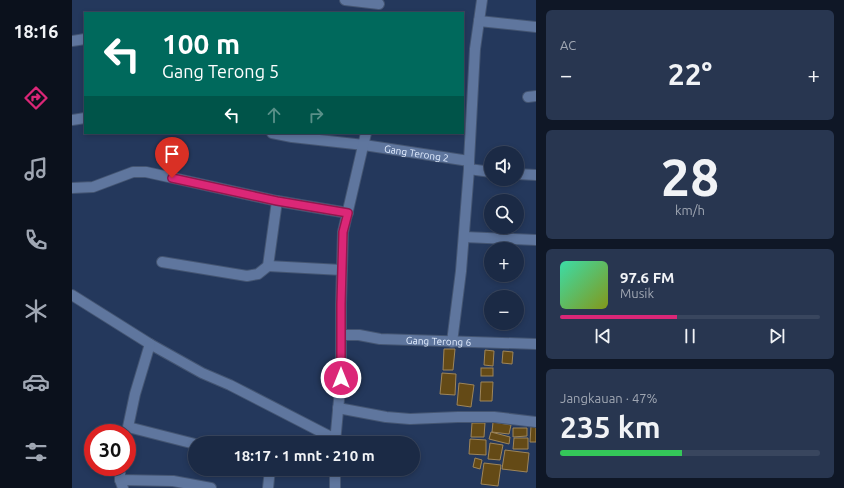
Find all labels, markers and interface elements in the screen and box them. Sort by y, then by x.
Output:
text: 18:16 [13,21,59,41]
icon: left [96,28,148,80]
text: 100 m [162,28,240,59]
text: AC [560,38,576,52]
text: 22° [668,57,712,91]
text: Gang Terong 5 [162,61,279,81]
text: − [560,62,572,87]
text: + [808,62,820,87]
icon: directions [22,84,50,112]
icon: left [221,104,243,126]
icon: ahead [263,104,285,126]
icon: right [305,104,327,126]
pin [155,137,189,178]
icon: arrive [161,143,183,165]
street label: Gang Terong 2 [383,143,450,164]
map controls [484,146,524,330]
button: sound [484,146,524,186]
text: 28 [661,148,719,206]
icon: music [22,155,50,183]
button: search [484,194,524,234]
text: km/h [675,203,705,217]
icon: phone [22,226,50,254]
button: + [484,242,524,282]
text: 97.6 FM [620,269,674,286]
text: Musik [620,286,654,300]
button: − [484,290,524,330]
icon: climate [22,297,50,325]
icon: previous [592,325,614,347]
icon: pause [679,325,701,347]
icon: next [766,325,788,347]
street label: Gang Terong 6 [406,335,472,348]
position arrow [320,357,362,399]
icon: car [22,368,50,396]
text: Jangkauan · 47% [560,391,658,405]
text: 235 km [560,410,661,444]
speed limit sign: 30 [84,424,136,476]
icon: filters [22,438,50,466]
text: 18:17 · 1 mnt · 210 m [233,447,375,464]

